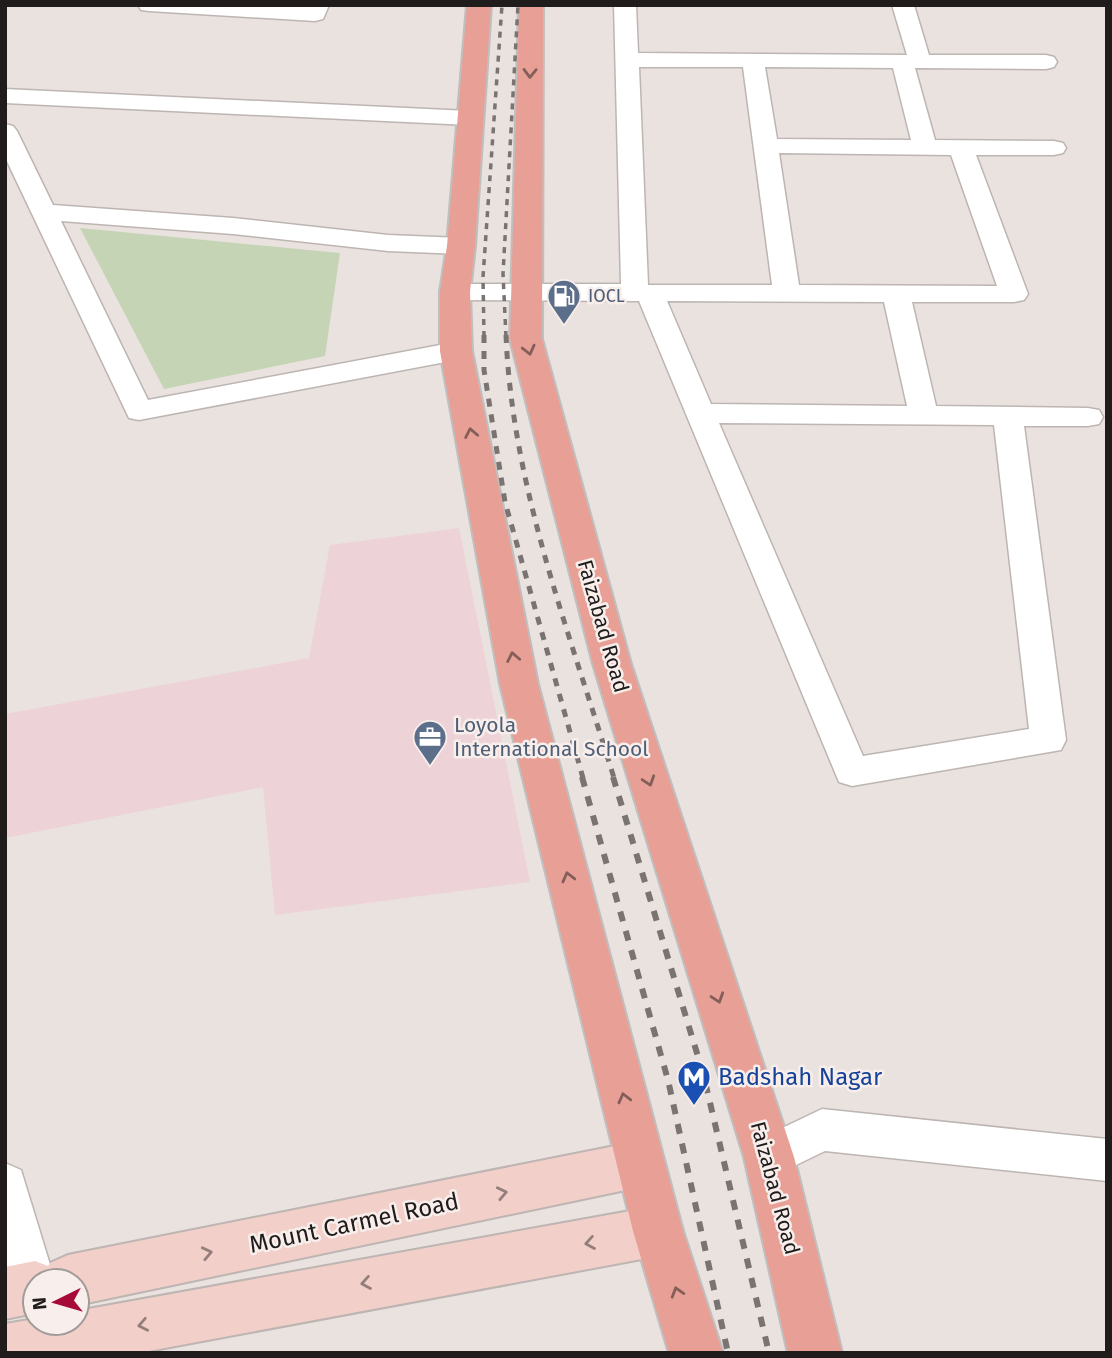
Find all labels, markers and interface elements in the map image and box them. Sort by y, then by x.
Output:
one-way arrow [522,68,537,79]
fuel station icon: IOCL [545,277,583,326]
place label: IOCL [588,285,625,307]
one-way arrow [521,343,535,355]
one-way arrow [464,427,479,439]
street label: Faizabad Road [572,557,634,695]
one-way arrow [507,651,522,663]
place label: Loyola International School [454,712,649,762]
office icon: Loyola International School [411,718,449,767]
one-way arrow [641,775,656,787]
one-way arrow [562,872,576,884]
one-way arrow [710,991,725,1003]
metro station icon: Badshah Nagar [675,1058,713,1107]
place label: Badshah Nagar [718,1063,883,1091]
one-way arrow [618,1092,632,1104]
street label: Faizabad Road [745,1119,805,1257]
one-way arrow [496,1186,508,1201]
street label: Mount Carmel Road [247,1187,461,1259]
one-way arrow [584,1235,596,1250]
one-way arrow [201,1247,213,1262]
north arrow [21,1267,91,1337]
one-way arrow [361,1275,372,1290]
one-way arrow [670,1286,685,1298]
text: N [28,1296,52,1311]
one-way arrow [137,1317,149,1332]

